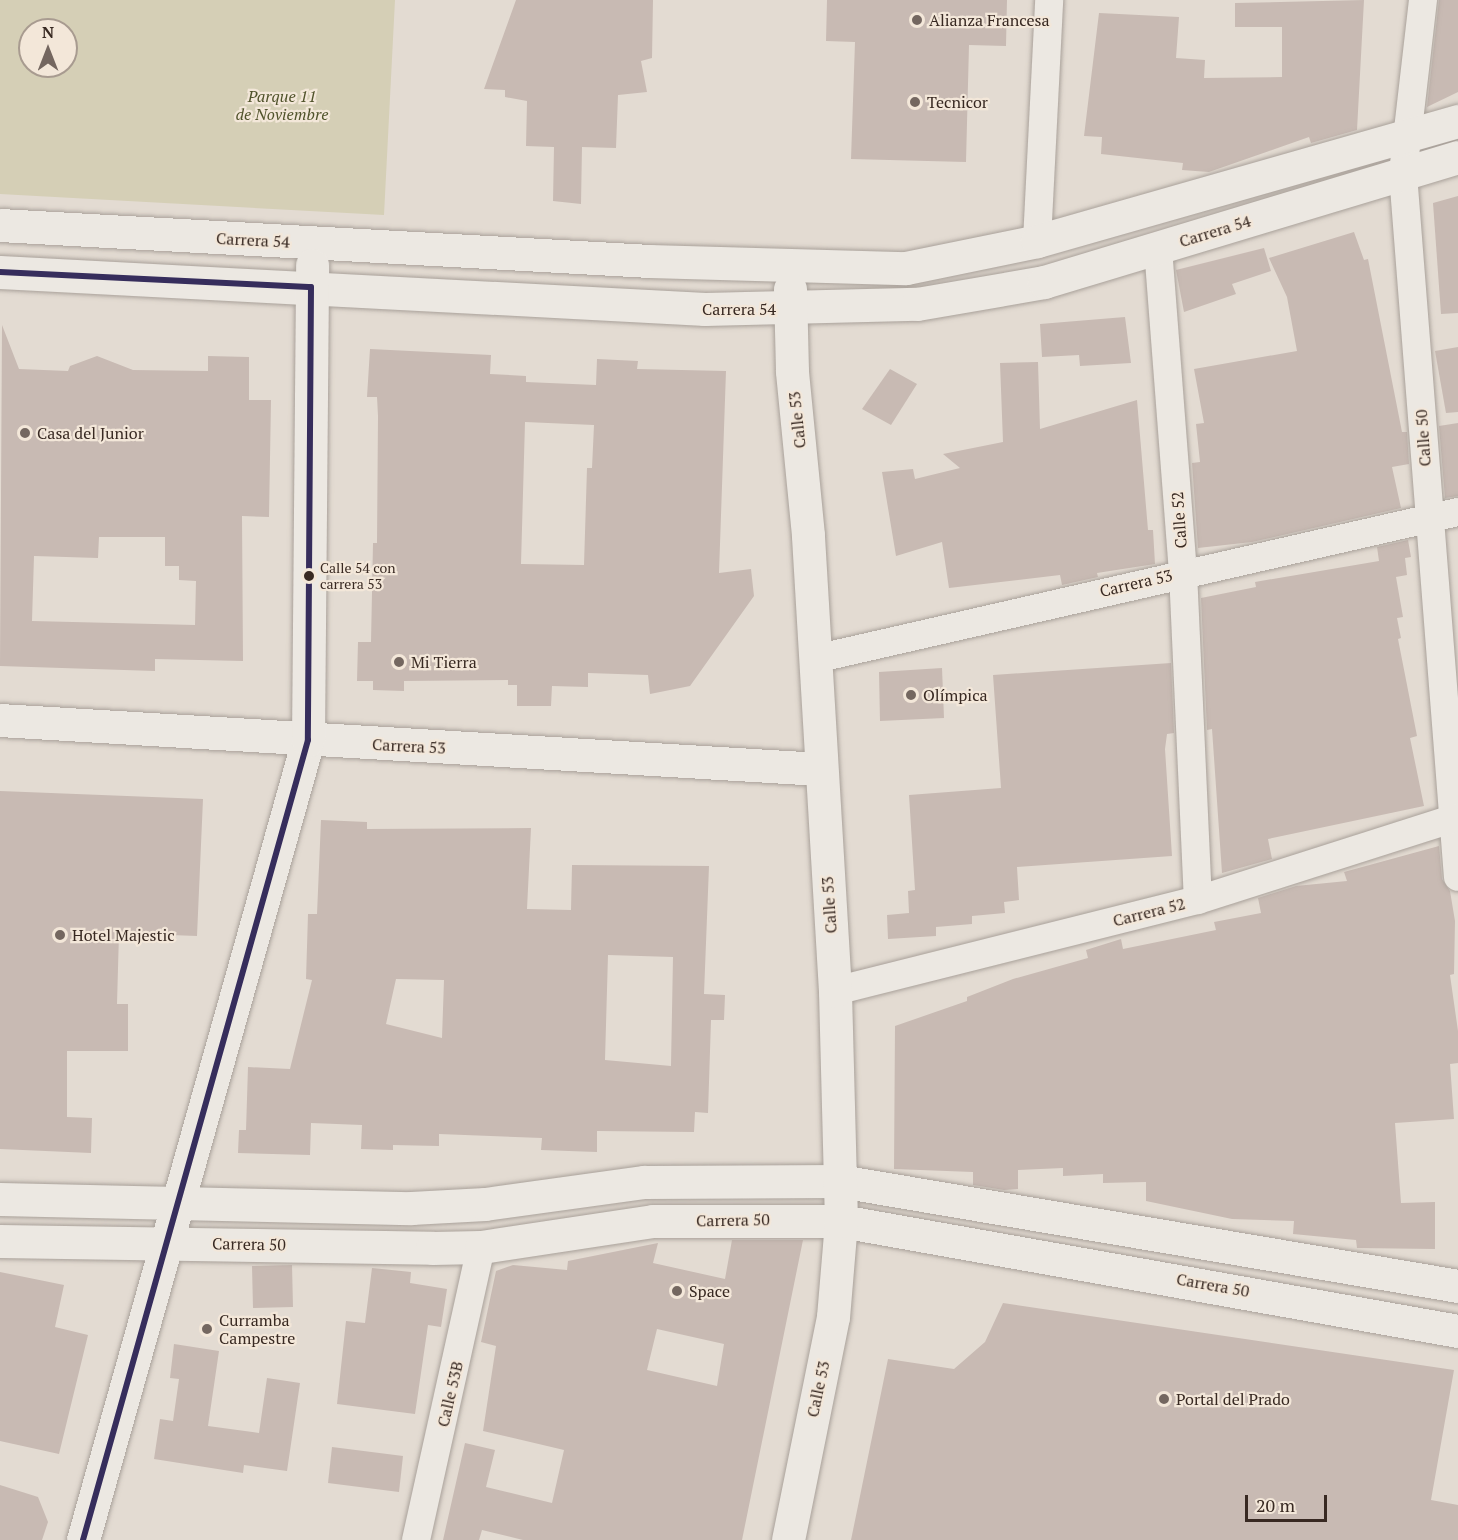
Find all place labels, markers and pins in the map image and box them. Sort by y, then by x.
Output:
place label: Alianza Francesa [929,10,1050,30]
marker: Alianza Francesa [910,13,924,27]
place label: Tecnicor [927,92,988,112]
marker: Tecnicor [908,95,922,109]
place label: Casa del Junior [37,423,144,443]
marker: Casa del Junior [18,426,32,440]
place label: Calle 54 con carrera 53 [320,560,396,592]
marker: Calle 54 con carrera 53 [303,570,315,582]
place label: Mi Tierra [411,652,477,672]
marker: Mi Tierra [392,655,406,669]
place label: Olímpica [923,685,988,705]
marker: Olímpica [904,688,918,702]
place label: Hotel Majestic [72,925,175,945]
marker: Hotel Majestic [53,928,67,942]
place label: Space [689,1281,730,1301]
marker: Space [670,1284,684,1298]
place label: Curramba Campestre [219,1310,295,1348]
marker: Curramba Campestre [200,1322,214,1336]
place label: Portal del Prado [1176,1389,1290,1409]
marker: Portal del Prado [1157,1392,1171,1406]

